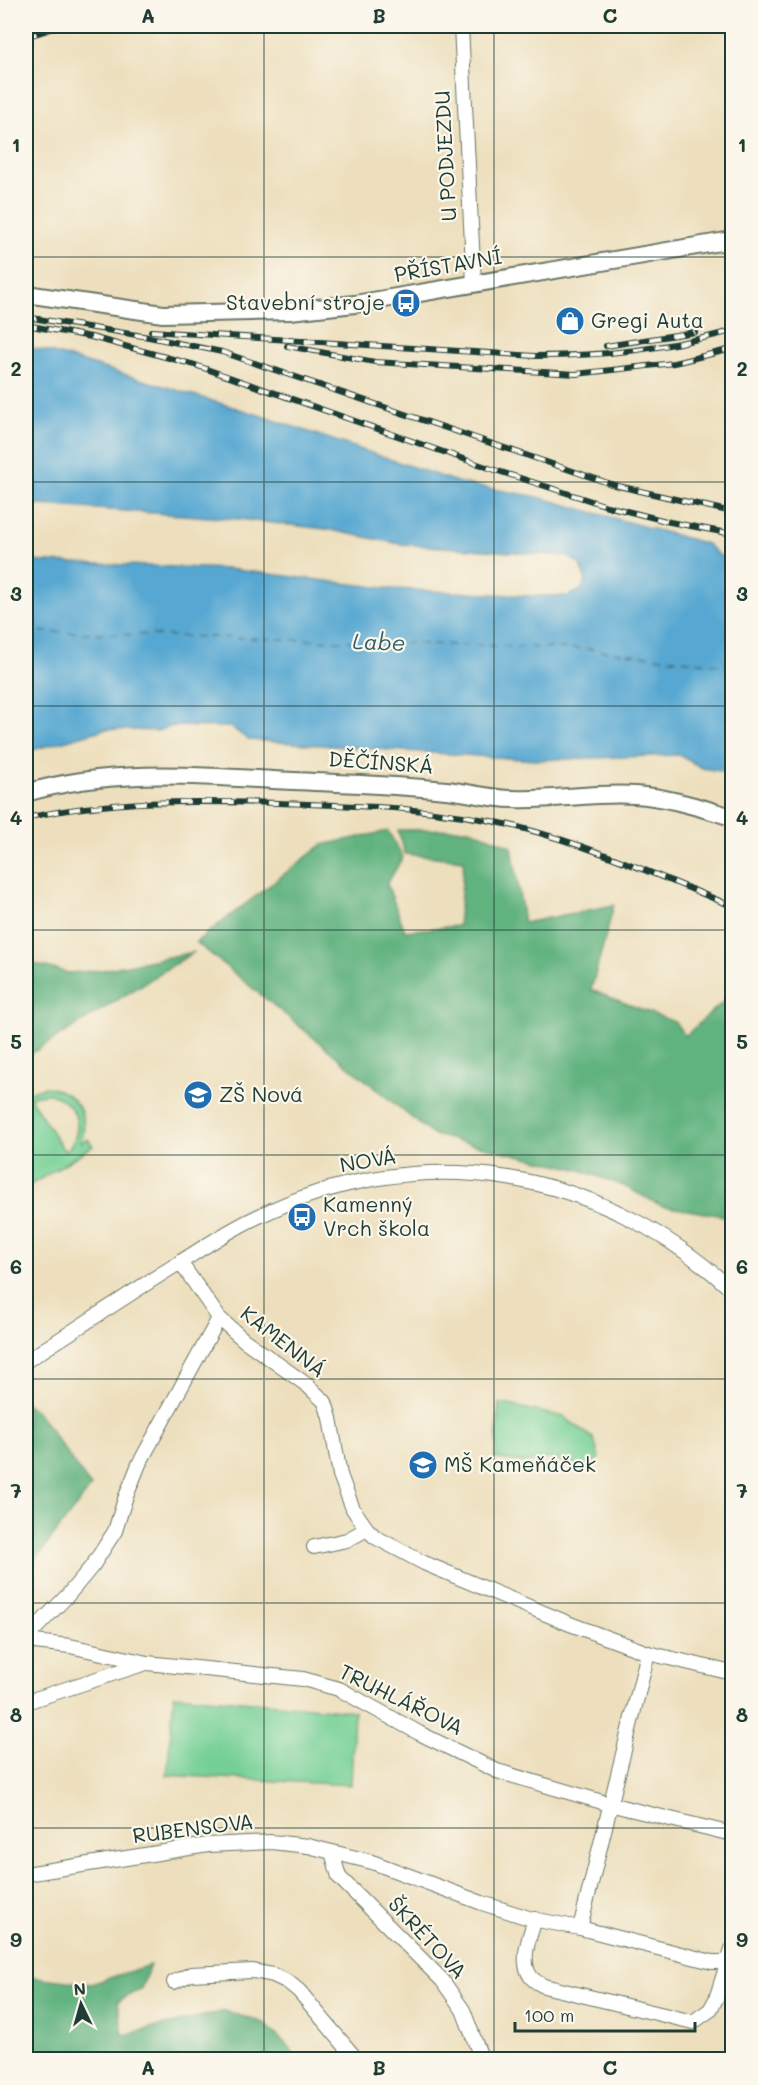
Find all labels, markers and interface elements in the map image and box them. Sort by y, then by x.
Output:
text: A [141,2,155,28]
text: B [372,2,386,28]
text: C [603,2,618,28]
street label: U PODJEZDU [428,90,461,222]
text: 1 [12,131,20,157]
text: 1 [738,131,746,157]
street label: PŘÍSTAVNÍ [392,242,504,287]
bus stop icon: Stavební stroje [390,287,422,319]
place label: Stavební stroje [226,288,385,315]
shop icon: Gregi Auta [554,305,586,337]
place label: Gregi Auta [591,306,704,333]
text: 2 [10,355,22,381]
text: 2 [736,355,748,381]
text: 3 [10,580,22,606]
text: 3 [736,580,748,606]
water label: Labe [352,626,406,657]
street label: DĚČÍNSKÁ [328,744,435,779]
text: 4 [10,804,23,830]
text: 4 [736,804,749,830]
text: 5 [10,1028,22,1054]
text: 5 [736,1028,748,1054]
school or university icon: ZŠ Nová [182,1079,214,1111]
place label: ZŠ Nová [219,1080,303,1107]
street label: NOVÁ [337,1141,398,1178]
place label: Kamenný Vrch škola [323,1190,430,1241]
bus stop icon: Kamenný Vrch škola [286,1201,318,1233]
text: 6 [10,1253,22,1279]
text: 6 [736,1253,748,1279]
street label: KAMENNÁ [236,1299,332,1383]
school or university icon: MŠ Kameňáček [407,1449,439,1481]
place label: MŠ Kameňáček [444,1450,596,1477]
text: 7 [10,1477,22,1503]
text: 7 [736,1477,748,1503]
street label: TRUHLÁŘOVA [335,1657,468,1740]
text: 8 [10,1701,22,1727]
text: 8 [736,1701,748,1727]
street label: RUBENSOVA [131,1807,255,1848]
street label: ŠKRÉTOVA [383,1890,473,1984]
text: 9 [10,1926,22,1952]
text: 9 [736,1926,748,1952]
north arrow [51,1974,111,2034]
text: N [73,1978,87,2000]
scale bar [515,1995,695,2033]
text: 100 m [524,2003,574,2027]
text: A [141,2054,155,2080]
text: B [372,2054,386,2080]
text: C [603,2054,618,2080]

